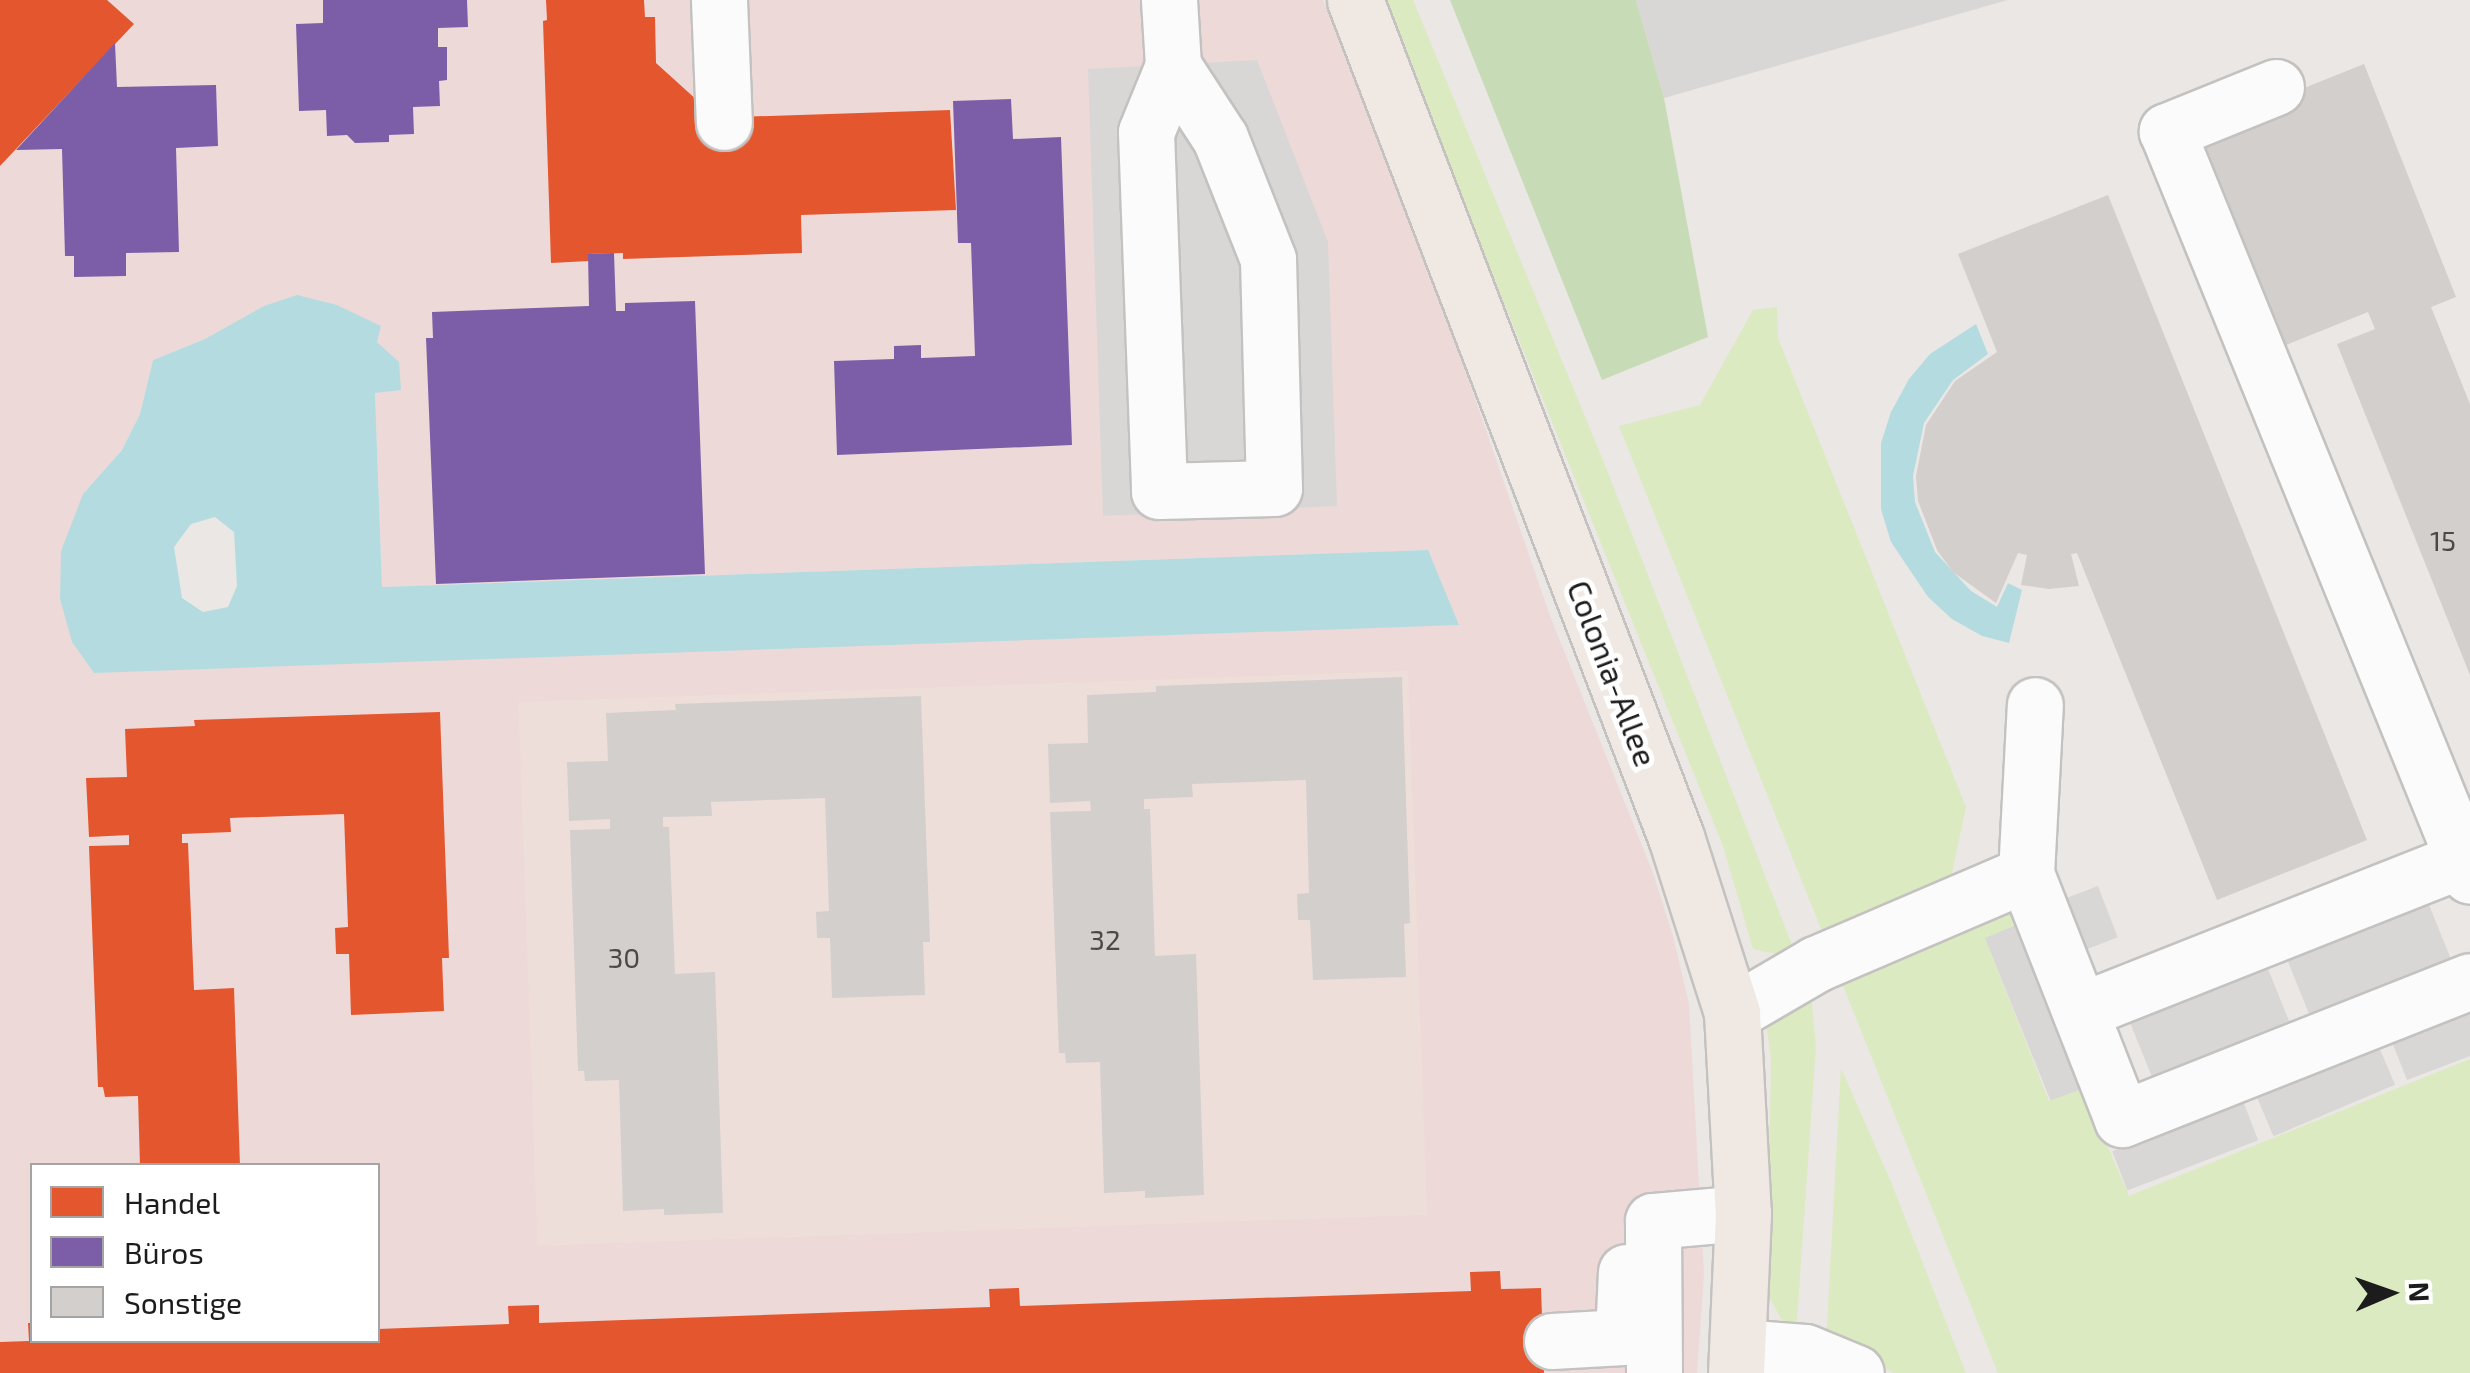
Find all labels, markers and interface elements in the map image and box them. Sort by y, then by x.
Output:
house number: 15 [2430,523,2456,557]
street label: Colonia-Allee [1560,575,1666,771]
house number: 32 [1089,922,1121,956]
house number: 30 [608,940,640,974]
legend [30,1163,380,1343]
text: Handel [124,1184,220,1220]
text: Büros [124,1234,204,1270]
north arrow [2340,1243,2440,1343]
text: N [2403,1281,2437,1303]
text: Sonstige [124,1284,242,1320]

